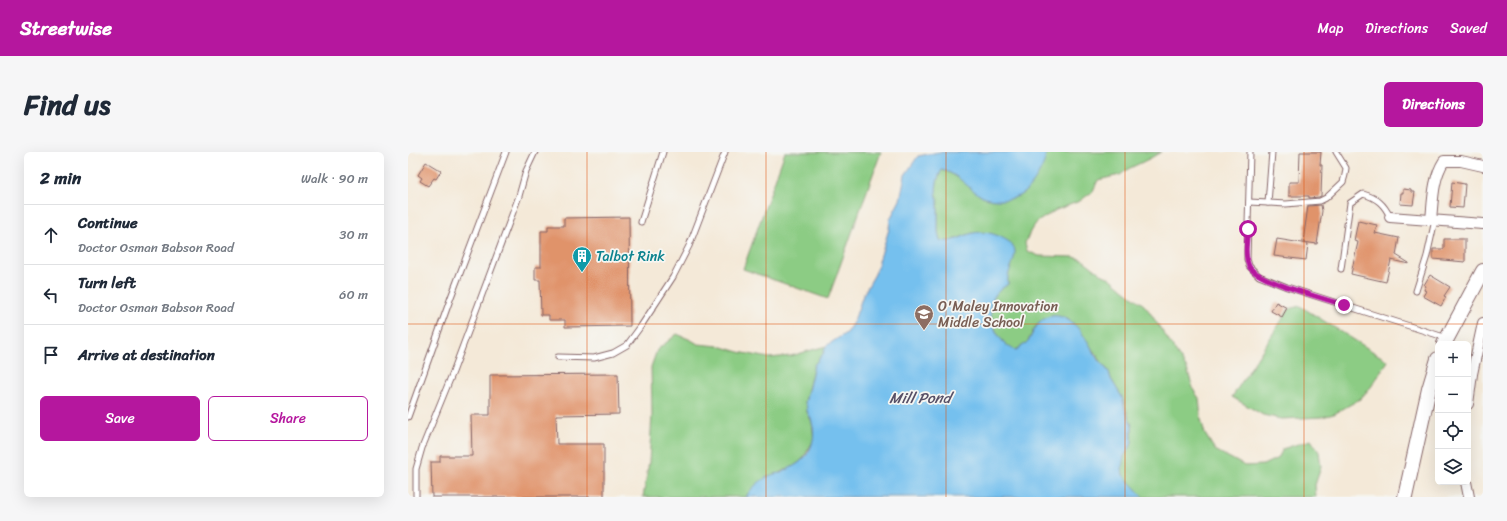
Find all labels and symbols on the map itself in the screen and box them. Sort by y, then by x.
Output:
route start [1239,220,1257,238]
place label: Talbot Rink [596,244,665,269]
building icon: Talbot Rink [571,245,593,273]
place label: O'Maley Innovation Middle School [938,294,1058,335]
route end [1335,296,1353,314]
school or university icon: O'Maley Innovation Middle School [913,303,935,331]
water label: Mill Pond [889,385,955,411]

